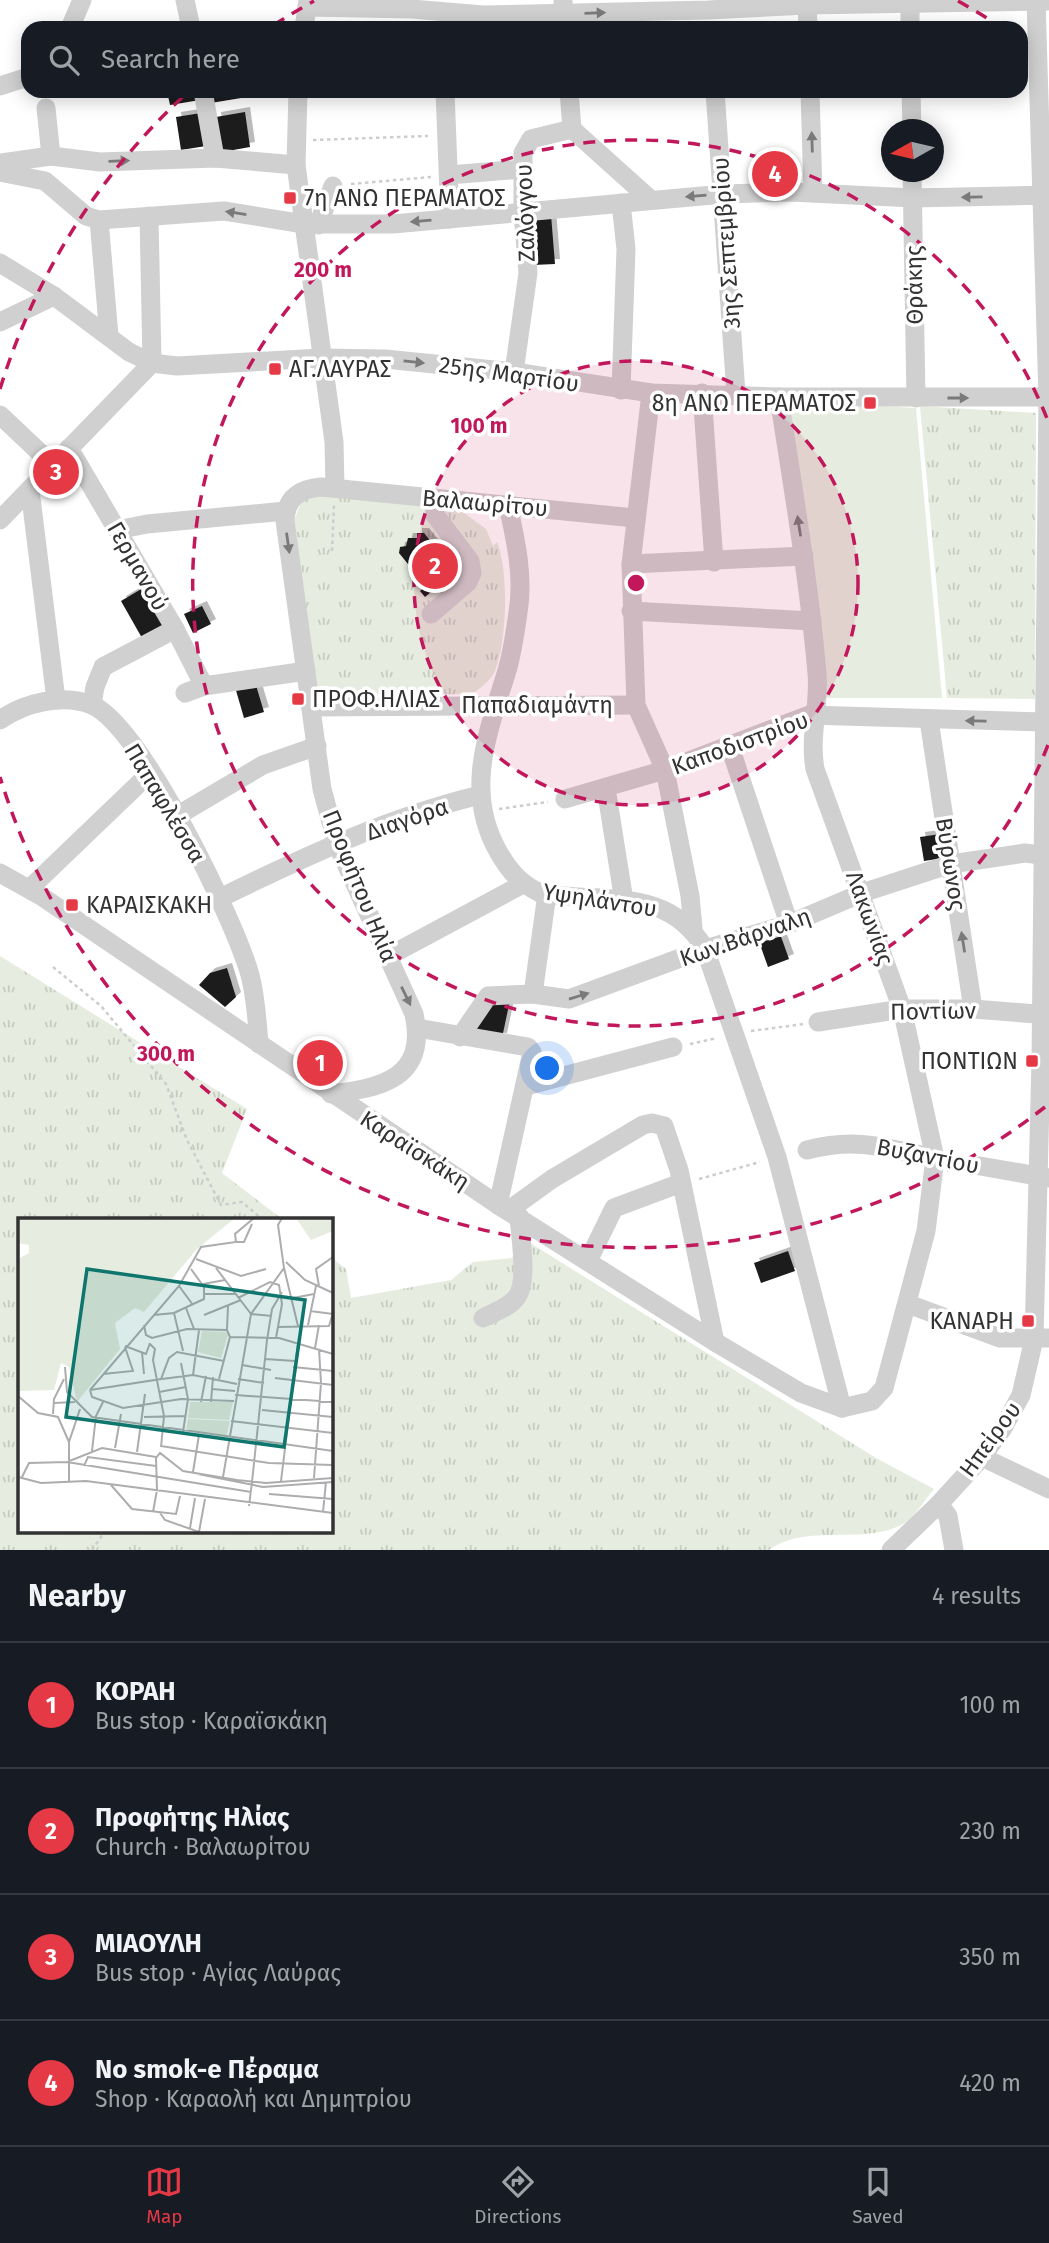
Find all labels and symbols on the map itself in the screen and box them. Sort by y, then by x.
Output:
one-way arrow [584,8,606,19]
north arrow [881,119,944,182]
one-way arrow [806,131,817,153]
pin: 4 [752,148,798,200]
one-way arrow [108,156,130,167]
street label: 3ης Σεπτεμβρίου [706,156,746,330]
street label: Ζαλόγγου [509,164,541,262]
place label: 7η ΑΝΩ ΠΕΡΑΜΑΤΟΣ [304,184,506,212]
marker: 7η ΑΝΩ ΠΕΡΑΜΑΤΟΣ [282,190,298,206]
one-way arrow [685,191,707,202]
one-way arrow [961,191,983,202]
one-way arrow [225,207,247,218]
one-way arrow [410,216,432,227]
street label: Θράκης [899,245,929,325]
text: 200 m [294,257,352,283]
street label: 25ης Μαρτίου [437,350,581,398]
place label: ΑΓ.ΛΑΥΡΑΣ [289,355,391,383]
one-way arrow [403,356,425,367]
marker: ΑΓ.ΛΑΥΡΑΣ [267,361,283,377]
place label: 8η ΑΝΩ ΠΕΡΑΜΑΤΟΣ [652,389,856,417]
one-way arrow [947,392,969,404]
marker: 8η ΑΝΩ ΠΕΡΑΜΑΤΟΣ [862,395,878,411]
text: 100 m [450,413,508,439]
pin: 3 [33,446,79,498]
street label: Βαλαωρίτου [421,484,549,522]
one-way arrow [793,515,804,537]
street label: Γερμανού [101,516,175,616]
one-way arrow [283,532,294,554]
pin: 2 [412,540,458,592]
centre of rings [624,571,648,595]
place label: ΠΡΟΦ.ΗΛΙΑΣ [312,685,440,713]
marker: ΠΡΟΦ.ΗΛΙΑΣ [290,691,306,707]
street label: Παπαδιαμάντη [461,691,613,719]
street label: Καποδιστρίου [668,705,812,781]
one-way arrow [965,715,987,726]
street label: Παπαφλέσσα [118,738,212,868]
street label: Διαγόρα [362,792,452,846]
street label: Προφήτου Ηλία [317,805,403,967]
street label: Βύρωνος [930,816,972,913]
street label: Λακωνίας [840,867,900,969]
street label: Υψηλάντου [541,877,659,923]
place label: ΚΑΡΑΙΣΚΑΚΗ [86,891,212,919]
marker: ΚΑΡΑΙΣΚΑΚΗ [64,897,80,913]
street label: Κων.Βάρναλη [676,901,814,973]
one-way arrow [957,931,968,953]
one-way arrow [400,986,411,1006]
one-way arrow [568,990,589,1000]
street label: Ποντίων [890,996,976,1026]
pin: 1 [297,1037,343,1089]
text: 300 m [136,1041,195,1067]
place label: ΠΟΝΤΙΩΝ [921,1047,1018,1075]
your location [530,1051,564,1085]
marker: ΠΟΝΤΙΩΝ [1024,1053,1040,1069]
street label: Καραϊσκάκη [355,1104,475,1196]
street label: Βυζαντίου [874,1132,982,1180]
inset map [18,1218,332,1532]
place label: ΚΑΝΑΡΗ [929,1307,1014,1335]
marker: ΚΑΝΑΡΗ [1020,1313,1036,1329]
street label: Ηπείρου [953,1396,1027,1482]

